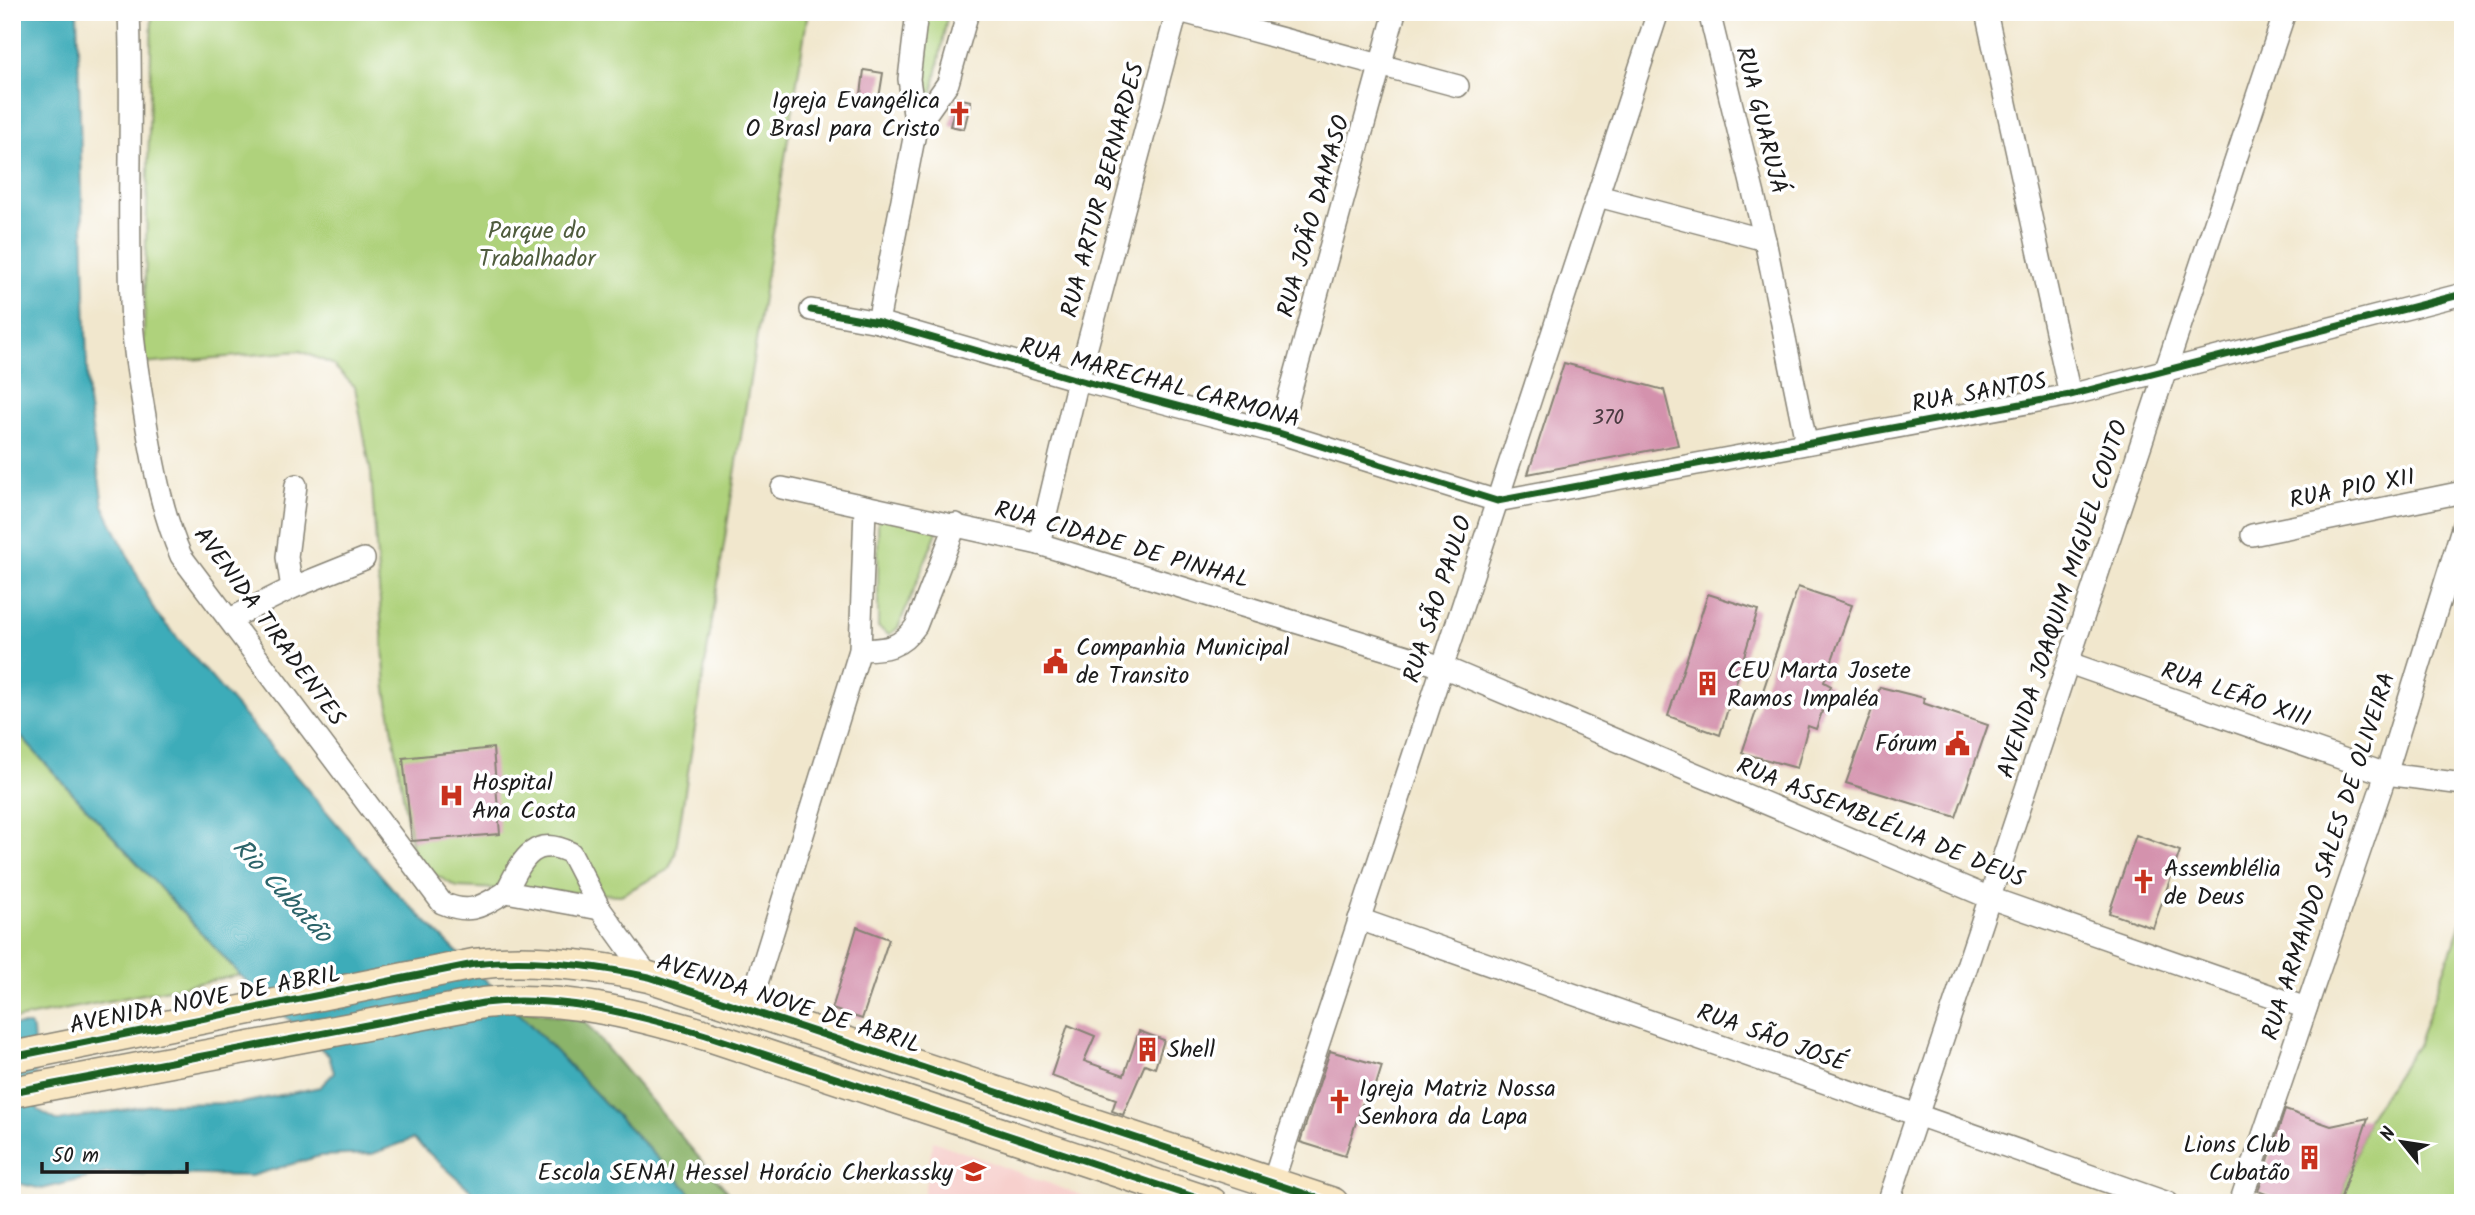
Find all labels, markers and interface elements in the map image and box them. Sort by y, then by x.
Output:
street label: RUA GUARUJÁ [1723,43,1798,198]
street label: RUA ARTUR BERNARDES [1051,58,1156,322]
place label: Igreja Evangélica O Brasl para Cristo [745,82,940,149]
church icon: Igreja Evangélica O Brasl para Cristo [946,100,974,128]
street label: RUA JOÃO DAMASO [1267,111,1362,322]
park label: Parque do Trabalhador [479,212,597,279]
street label: RUA MARECHAL CARMONA [1015,327,1304,440]
street label: RUA SANTOS [1909,362,2050,425]
house number: 370 [1592,402,1624,435]
street label: AVENIDA JOAQUIM MIGUEL COUTO [1987,415,2140,783]
street label: RUA PIO XII [2286,458,2418,521]
street label: RUA CIDADE DE PINHAL [990,490,1253,600]
street label: RUA SÃO PAULO [1393,510,1484,688]
street label: AVENIDA TIRADENTES [183,519,355,735]
place label: Companhia Municipal de Transito [1076,629,1289,696]
public building icon: Companhia Municipal de Transito [1042,647,1070,675]
place label: CEU Marta Josete Ramos Impaléa [1727,652,1911,719]
street label: RUA LEÃO XIII [2155,652,2316,739]
street label: RUA ARMANDO SALES DE OLIVEIRA [2251,667,2407,1046]
building icon: CEU Marta Josete Ramos Impaléa [1693,670,1721,698]
place label: Fórum [1875,725,1937,764]
public building icon: Fórum [1943,729,1971,757]
street label: RUA ASSEMBLÉLIA DE DEUS [1730,748,2031,899]
place label: Hospital Ana Costa [472,764,576,831]
hospital icon: Hospital Ana Costa [438,782,466,810]
water label: Rio Cubatão [221,829,343,955]
place label: Assemblélia de Deus [2164,850,2281,917]
church icon: Assemblélia de Deus [2130,868,2158,896]
street label: AVENIDA NOVE DE ABRIL [651,943,926,1066]
street label: AVENIDA NOVE DE ABRIL [66,955,344,1046]
street label: RUA SÃO JOSÉ [1691,993,1853,1084]
place label: Shell [1167,1031,1215,1070]
building icon: Shell [1133,1035,1161,1063]
place label: Igreja Matriz Nossa Senhora da Lapa [1359,1070,1556,1137]
church icon: Igreja Matriz Nossa Senhora da Lapa [1325,1088,1353,1116]
north arrow [2366,1106,2436,1176]
text: N [2373,1122,2405,1147]
place label: Lions Club Cubatão [2183,1126,2290,1193]
scale bar [42,1131,187,1175]
text: 50 m [52,1140,99,1173]
building icon: Lions Club Cubatão [2296,1144,2324,1172]
place label: Escola SENAI Hessel Horácio Cherkassky [538,1154,954,1193]
school or university icon: Escola SENAI Hessel Horácio Cherkassky [959,1158,987,1186]

